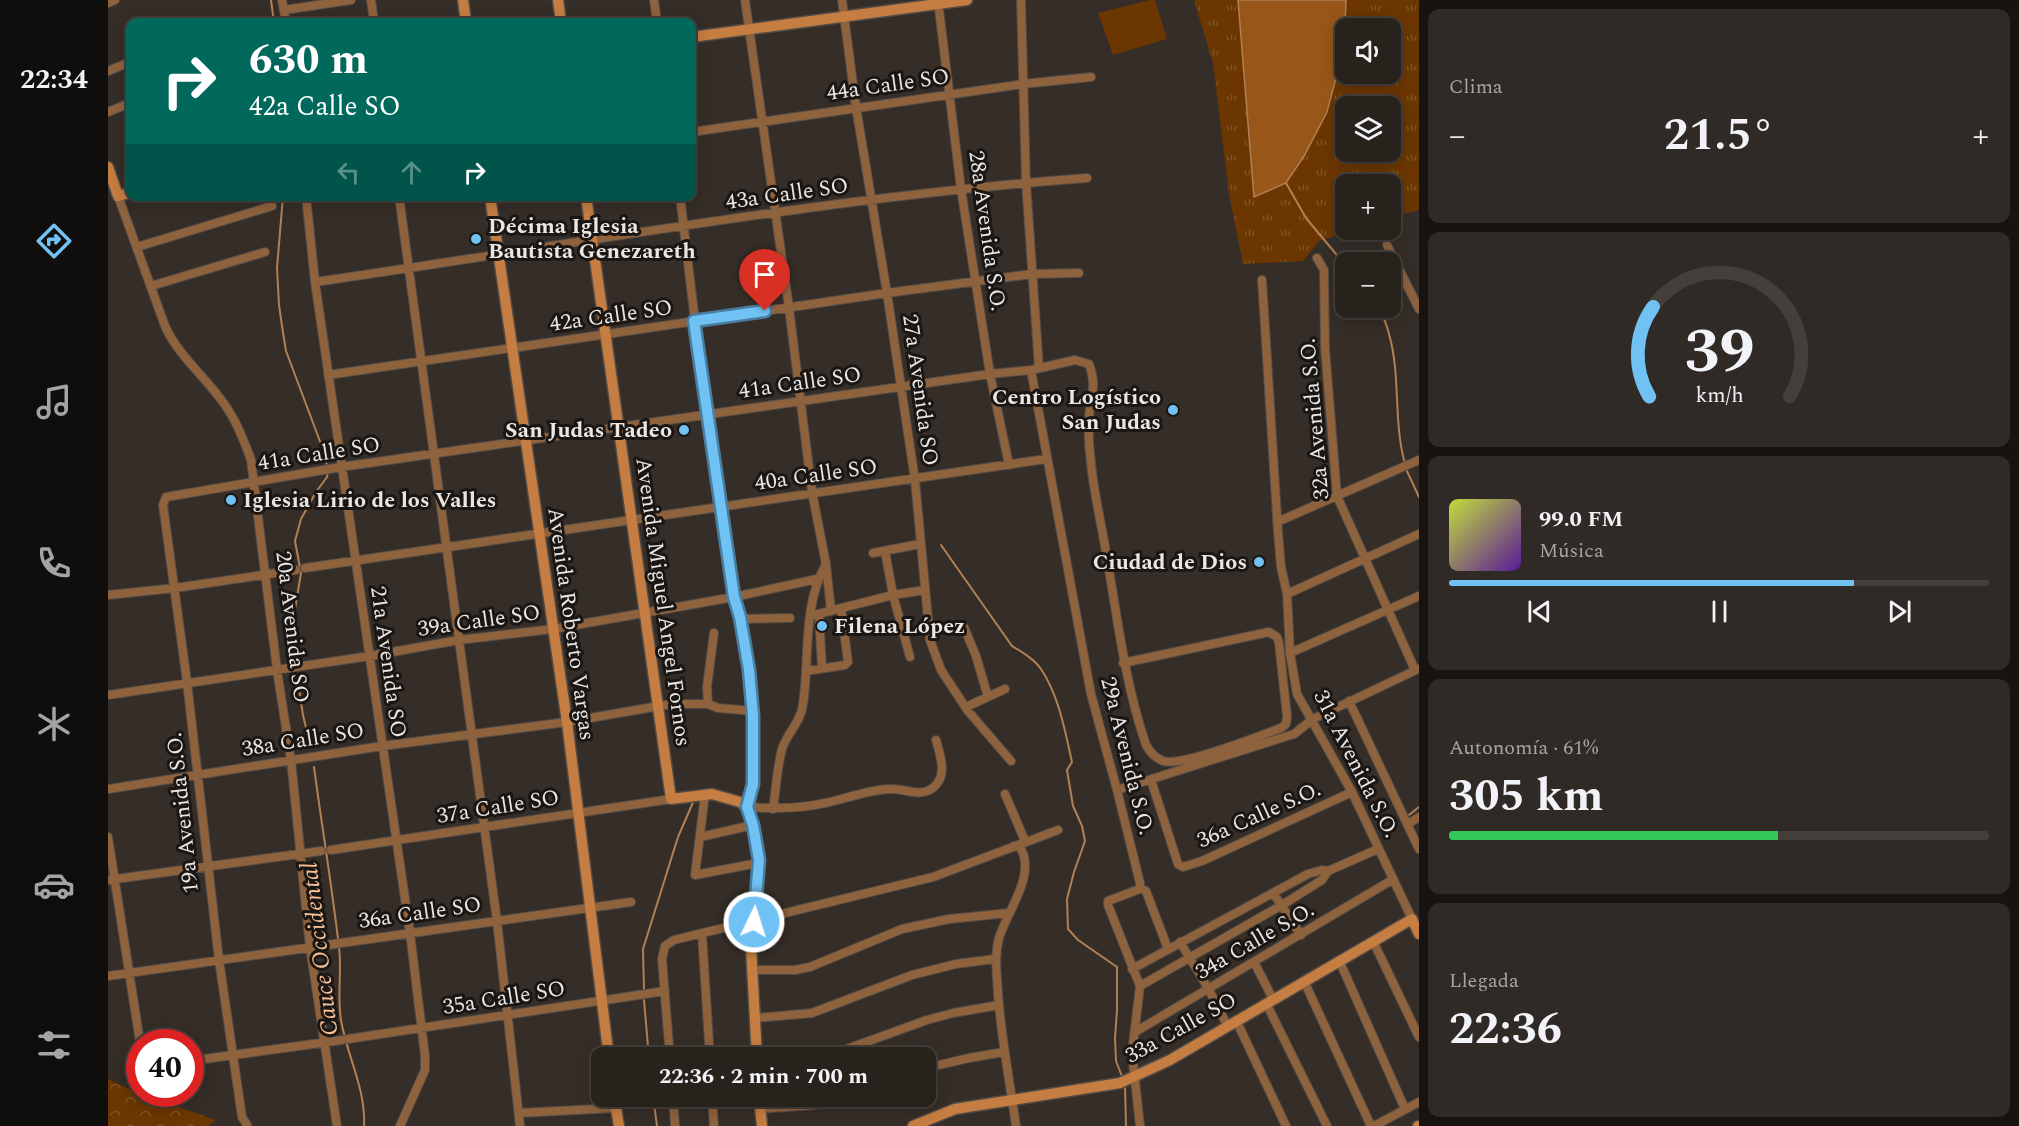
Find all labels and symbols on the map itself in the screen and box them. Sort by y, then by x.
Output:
street label: 44a Calle SO [825,60,951,110]
street label: 28a Avenida S.O. [959,149,1015,313]
street label: 43a Calle SO [724,169,850,219]
place label: Décima Iglesia Bautista Genezareth [488,210,696,268]
marker: Décima Iglesia Bautista Genezareth [469,232,483,246]
pin [739,249,790,311]
street label: 42a Calle SO [548,291,674,341]
street label: 27a Avenida SO [893,312,947,468]
street label: 32a Avenida S.O. [1292,337,1338,501]
street label: 41a Calle SO [737,358,863,408]
place label: Centro Logístico San Judas [992,381,1161,439]
marker: Centro Logístico San Judas [1166,403,1180,417]
place label: San Judas Tadeo [505,414,672,447]
marker: San Judas Tadeo [677,423,691,437]
street label: 41a Calle SO [255,428,383,480]
street label: 40a Calle SO [753,450,879,500]
street label: Avenida Miguel Angel Fornos [626,456,700,748]
place label: Iglesia Lirio de los Valles [243,484,496,517]
marker: Iglesia Lirio de los Valles [224,493,238,507]
street label: Avenida Roberto Vargas [538,505,604,743]
place label: Ciudad de Dios [1093,546,1247,579]
street label: 20a Avenida SO [266,549,318,705]
marker: Ciudad de Dios [1252,555,1266,569]
street label: 21a Avenida SO [361,584,415,740]
street label: 39a Calle SO [416,596,542,646]
place label: Filena López [834,610,965,643]
marker: Filena López [815,619,829,633]
street label: 29a Avenida S.O. [1091,673,1163,839]
street label: 31a Avenida S.O. [1305,684,1407,844]
street label: 38a Calle SO [239,714,367,766]
street label: 19a Avenida S.O. [158,731,208,895]
street label: 36a Calle S.O. [1192,773,1326,857]
street label: 37a Calle SO [434,781,562,833]
water label: Cauce Occidental [292,860,348,1038]
street label: 36a Calle SO [357,888,483,938]
position arrow [722,890,786,954]
street label: 34a Calle S.O. [1189,894,1321,988]
street label: 35a Calle SO [440,972,568,1024]
street label: 33a Calle SO [1119,984,1243,1072]
speed limit sign: 40 [126,1029,204,1107]

